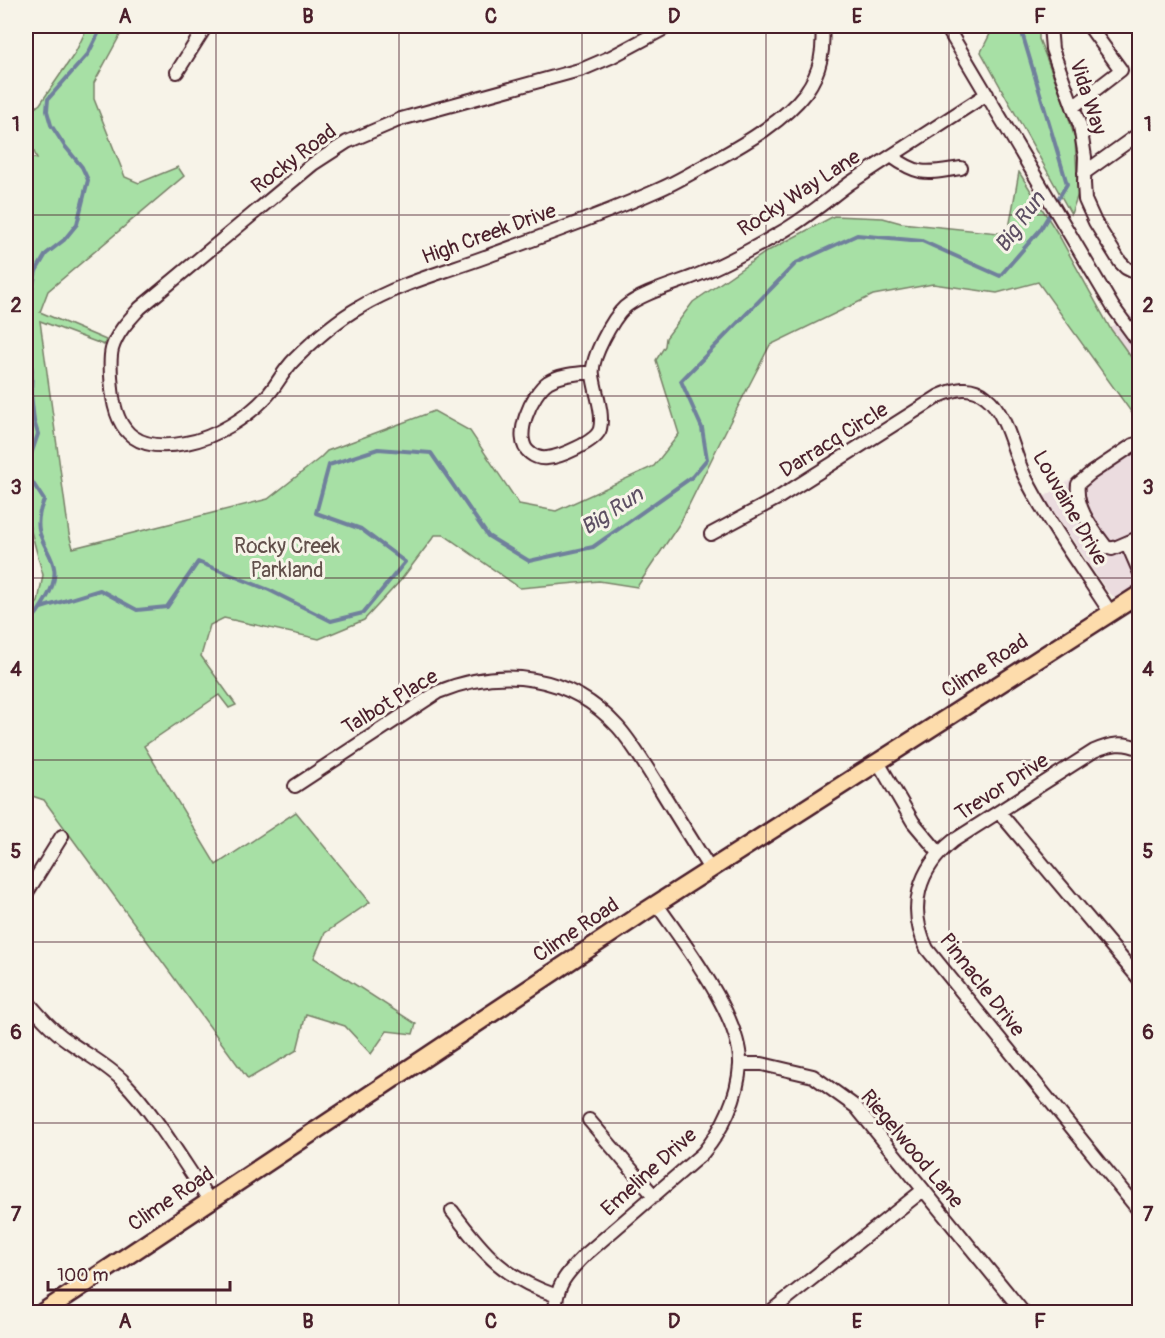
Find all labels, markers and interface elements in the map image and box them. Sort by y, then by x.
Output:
text: A [119,4,132,29]
text: B [302,4,314,29]
text: C [485,4,497,29]
text: D [668,4,681,29]
text: E [852,4,863,29]
text: F [1034,4,1046,29]
street label: Vida Way [1063,56,1113,138]
text: 1 [12,112,20,137]
text: 1 [1144,112,1152,137]
street label: Rocky Road [246,118,342,200]
street label: Rocky Way Lane [733,143,866,243]
water label: Big Run [989,185,1052,258]
street label: High Creek Drive [418,197,561,271]
text: 2 [10,293,22,318]
text: 2 [1142,293,1154,318]
street label: Darracq Circle [775,396,894,484]
street label: Louvaine Drive [1026,446,1114,571]
text: 3 [10,475,22,500]
text: 3 [1142,475,1154,500]
water label: Big Run [576,480,650,541]
park label: Rocky Creek Parkland [234,533,340,584]
street label: Clime Road [936,628,1034,704]
text: 4 [10,657,22,682]
text: 4 [1142,657,1154,682]
street label: Talbot Place [337,663,443,741]
street label: Trevor Drive [950,746,1054,827]
text: 5 [11,839,22,864]
text: 5 [1143,839,1154,864]
street label: Clime Road [528,891,624,969]
street label: Pinnacle Drive [933,928,1031,1043]
text: 6 [10,1020,22,1045]
text: 6 [1142,1020,1154,1045]
street label: Riegelwood Lane [854,1084,970,1214]
street label: Emeline Drive [595,1121,703,1222]
street label: Clime Road [123,1160,219,1238]
text: 7 [11,1202,22,1227]
text: 7 [1143,1202,1154,1227]
scale bar [48,1254,230,1292]
text: 100 m [57,1264,109,1287]
text: A [119,1309,132,1334]
text: B [302,1309,314,1334]
text: C [485,1309,497,1334]
text: D [668,1309,681,1334]
text: E [852,1309,863,1334]
text: F [1034,1309,1046,1334]

